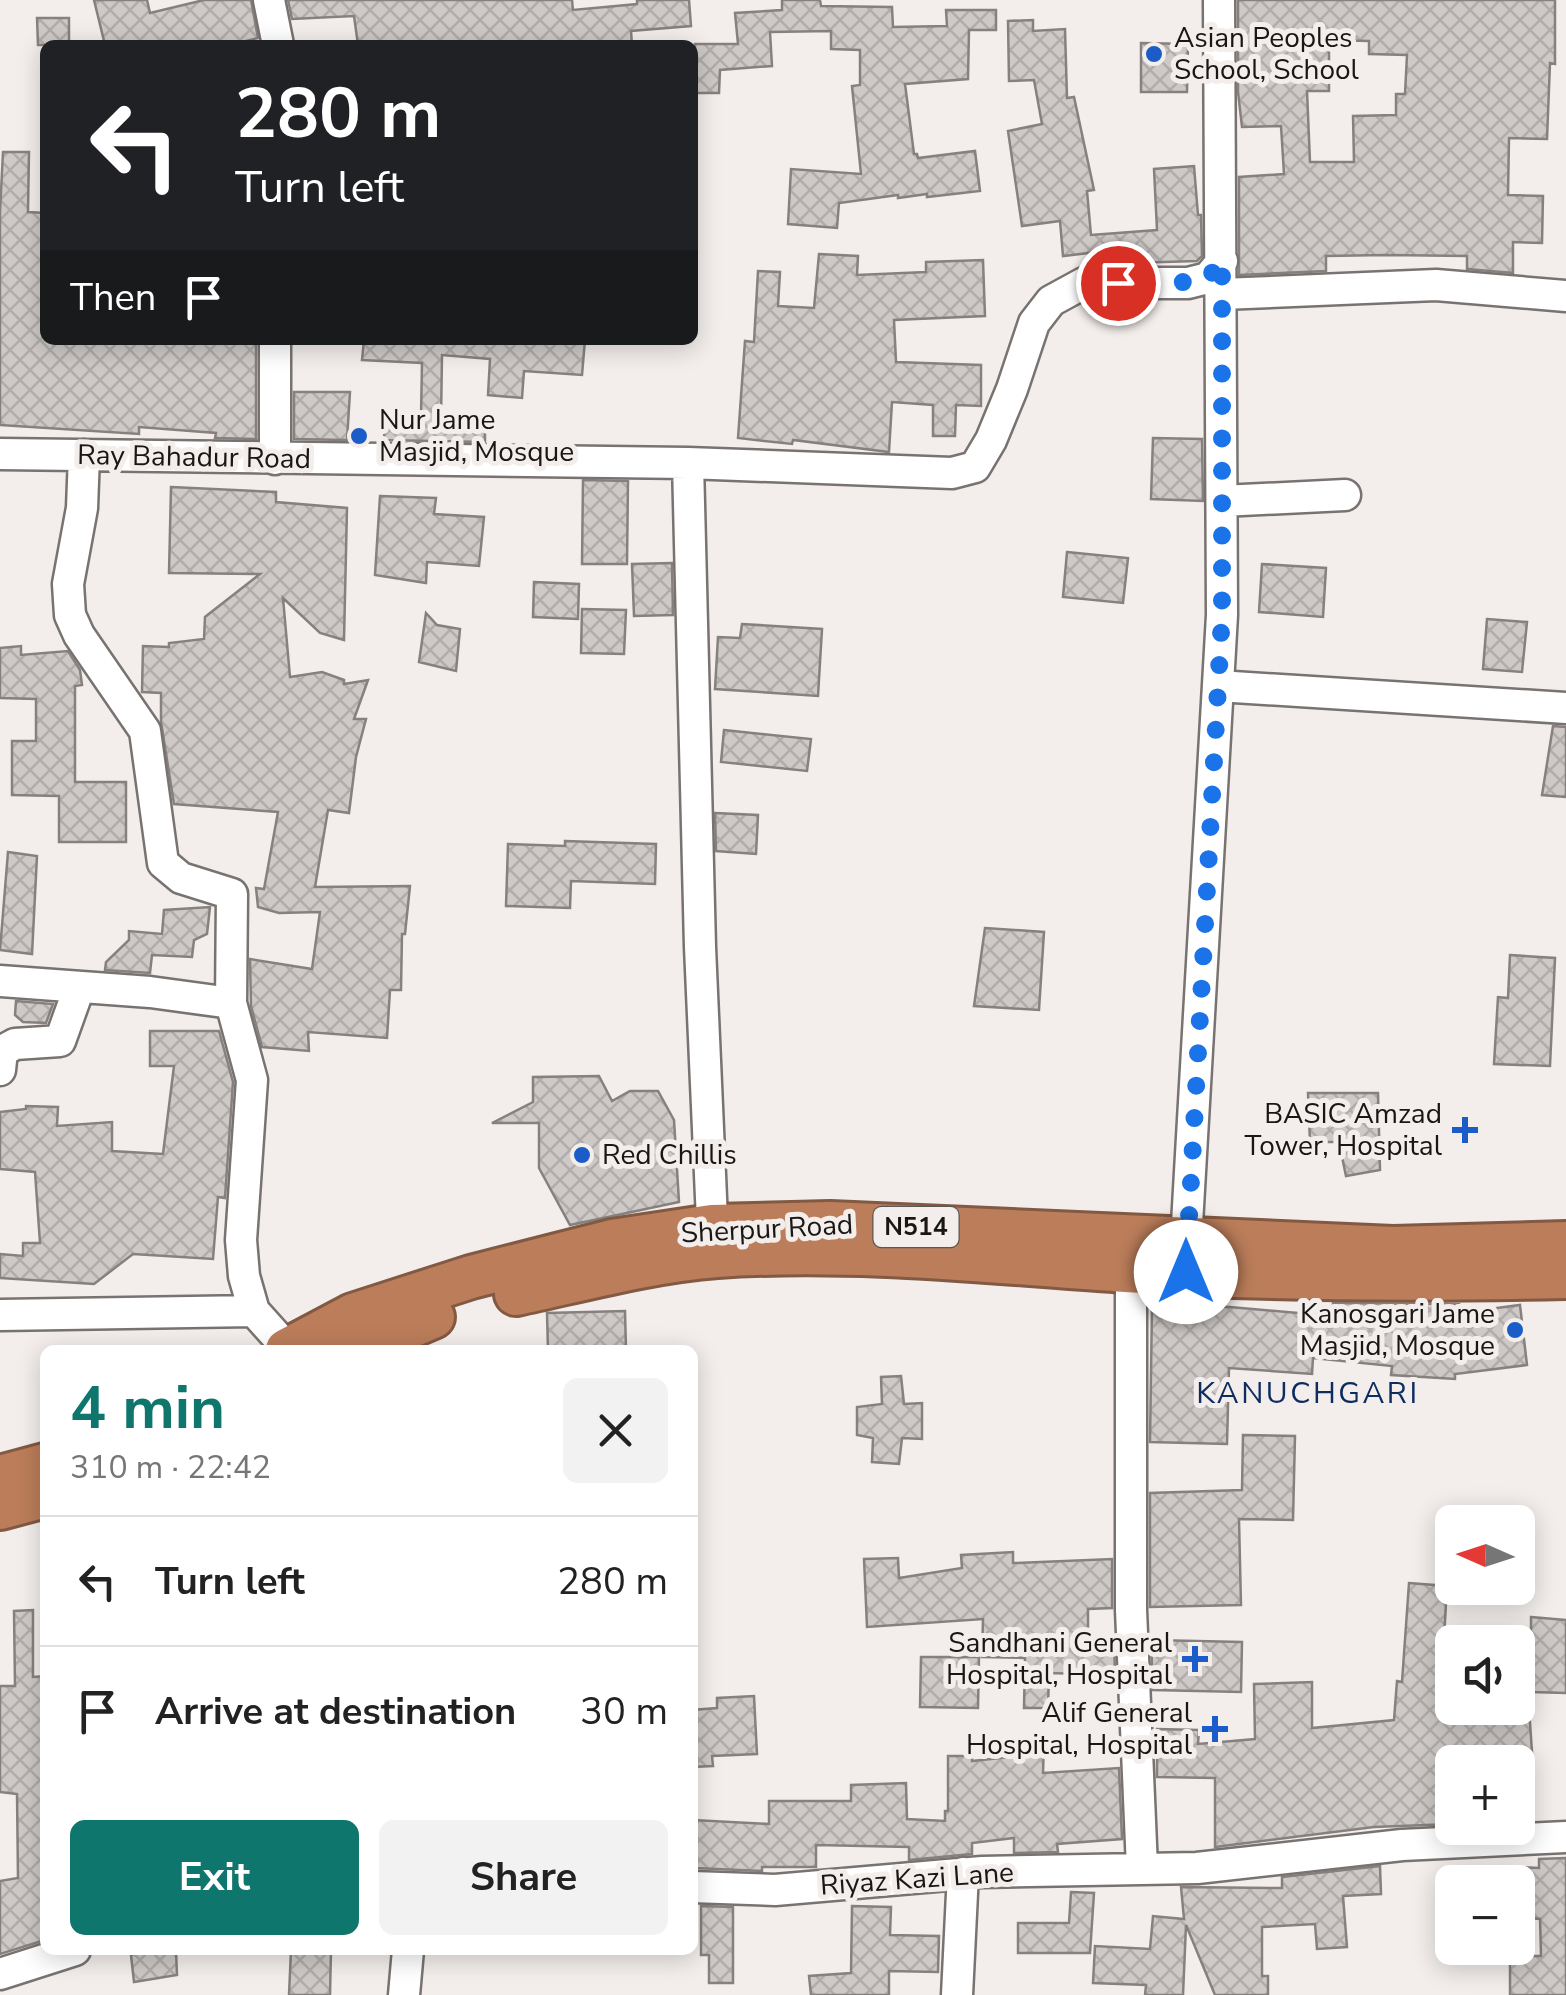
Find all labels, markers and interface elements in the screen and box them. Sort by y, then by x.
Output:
place label: Asian Peoples School, School [1174,19,1360,89]
marker: Asian Peoples School, School [1143,43,1165,65]
text: 280 m [235,66,441,162]
icon: left [70,80,200,210]
text: Turn left [235,157,404,218]
pin [1076,241,1161,326]
icon: arrive [1091,256,1146,311]
icon: arrive [176,270,231,325]
text: Then [70,272,156,323]
place label: Nur Jame Masjid, Mosque [379,401,574,471]
marker: Nur Jame Masjid, Mosque [348,425,370,447]
street label: Ray Bahadur Road [77,436,311,478]
place label: BASIC Amzad Tower, Hospital [1245,1095,1443,1165]
marker: BASIC Amzad Tower, Hospital [1452,1117,1478,1143]
place label: Red Chillis [602,1136,737,1174]
marker: Red Chillis [571,1144,593,1166]
street label: Sherpur Road [680,1206,854,1252]
road number: N514 [874,1207,958,1247]
position arrow [1134,1220,1238,1324]
place label: Kanosgari Jame Masjid, Mosque [1300,1295,1495,1365]
marker: Kanosgari Jame Masjid, Mosque [1504,1319,1526,1341]
text: 4 min [70,1367,225,1449]
district label: KANUCHGARI [1196,1373,1420,1414]
button: close [563,1378,668,1483]
text: 310 m · 22:42 [70,1446,271,1489]
north arrow [1435,1505,1535,1605]
map controls [1435,1505,1535,1965]
icon: left [70,1554,125,1609]
text: Turn left [155,1556,305,1607]
text: 280 m [557,1556,668,1607]
place label: Sandhani General Hospital, Hospital [946,1624,1173,1694]
button: sound [1435,1625,1535,1725]
marker: Sandhani General Hospital, Hospital [1182,1646,1208,1672]
icon: arrive [70,1684,125,1739]
text: Arrive at destination [155,1686,516,1737]
text: 30 m [580,1686,668,1737]
place label: Alif General Hospital, Hospital [966,1694,1193,1764]
marker: Alif General Hospital, Hospital [1202,1716,1228,1742]
button: + [1435,1745,1535,1845]
button: Exit [70,1820,359,1935]
button: Share [379,1820,668,1935]
street label: Riyaz Kazi Lane [819,1853,1015,1905]
button: − [1435,1865,1535,1965]

